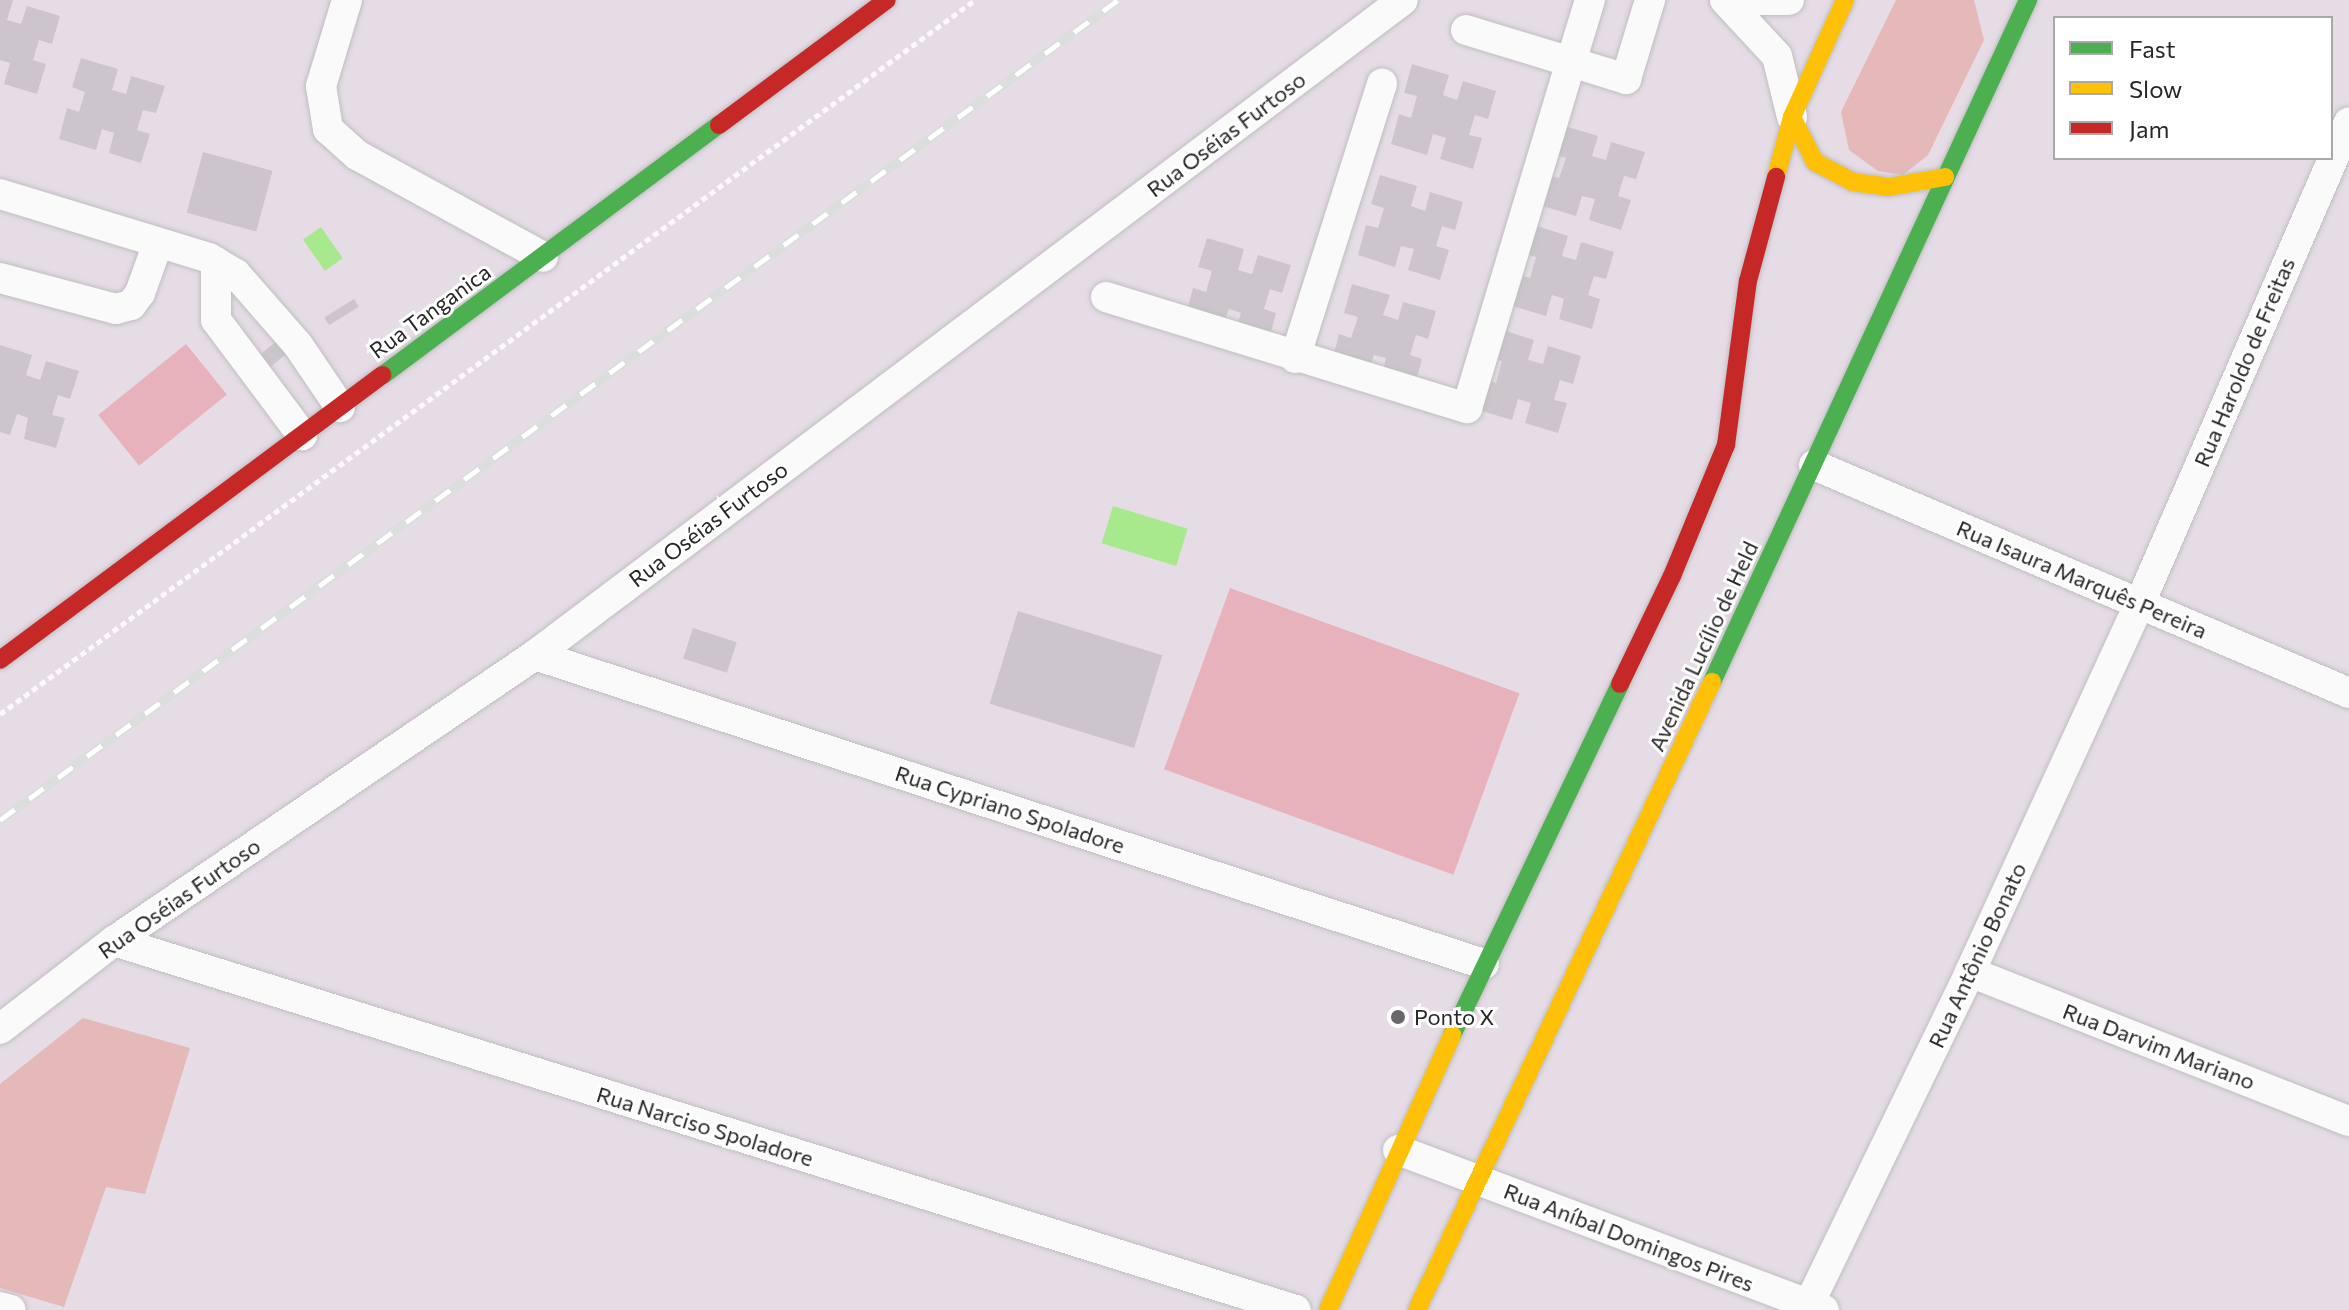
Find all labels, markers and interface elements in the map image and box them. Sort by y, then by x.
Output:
legend [2053,16,2333,160]
text: Fast [2129,34,2176,63]
street label: Rua Oséias Furtoso [1141,66,1311,202]
text: Slow [2129,74,2182,103]
text: Jam [2129,114,2169,143]
street label: Rua Haroldo de Freitas [2188,253,2300,471]
street label: Rua Tanganica [364,258,496,364]
street label: Rua Oséias Furtoso [623,456,793,592]
street label: Rua Isaura Marquês Pereira [1953,514,2211,644]
street label: Avenida Lucílio de Held [1643,537,1763,755]
street label: Rua Cypriano Spoladore [892,759,1128,859]
street label: Rua Oséias Furtoso [93,832,265,964]
street label: Rua Antônio Bonato [1922,858,2032,1052]
street label: Rua Darvim Mariano [2059,997,2259,1095]
place label: Ponto X [1414,1004,1494,1030]
marker: Ponto X [1389,1008,1407,1026]
street label: Rua Narciso Spoladore [594,1080,816,1172]
street label: Rua Aníbal Domingos Pires [1500,1177,1758,1297]

